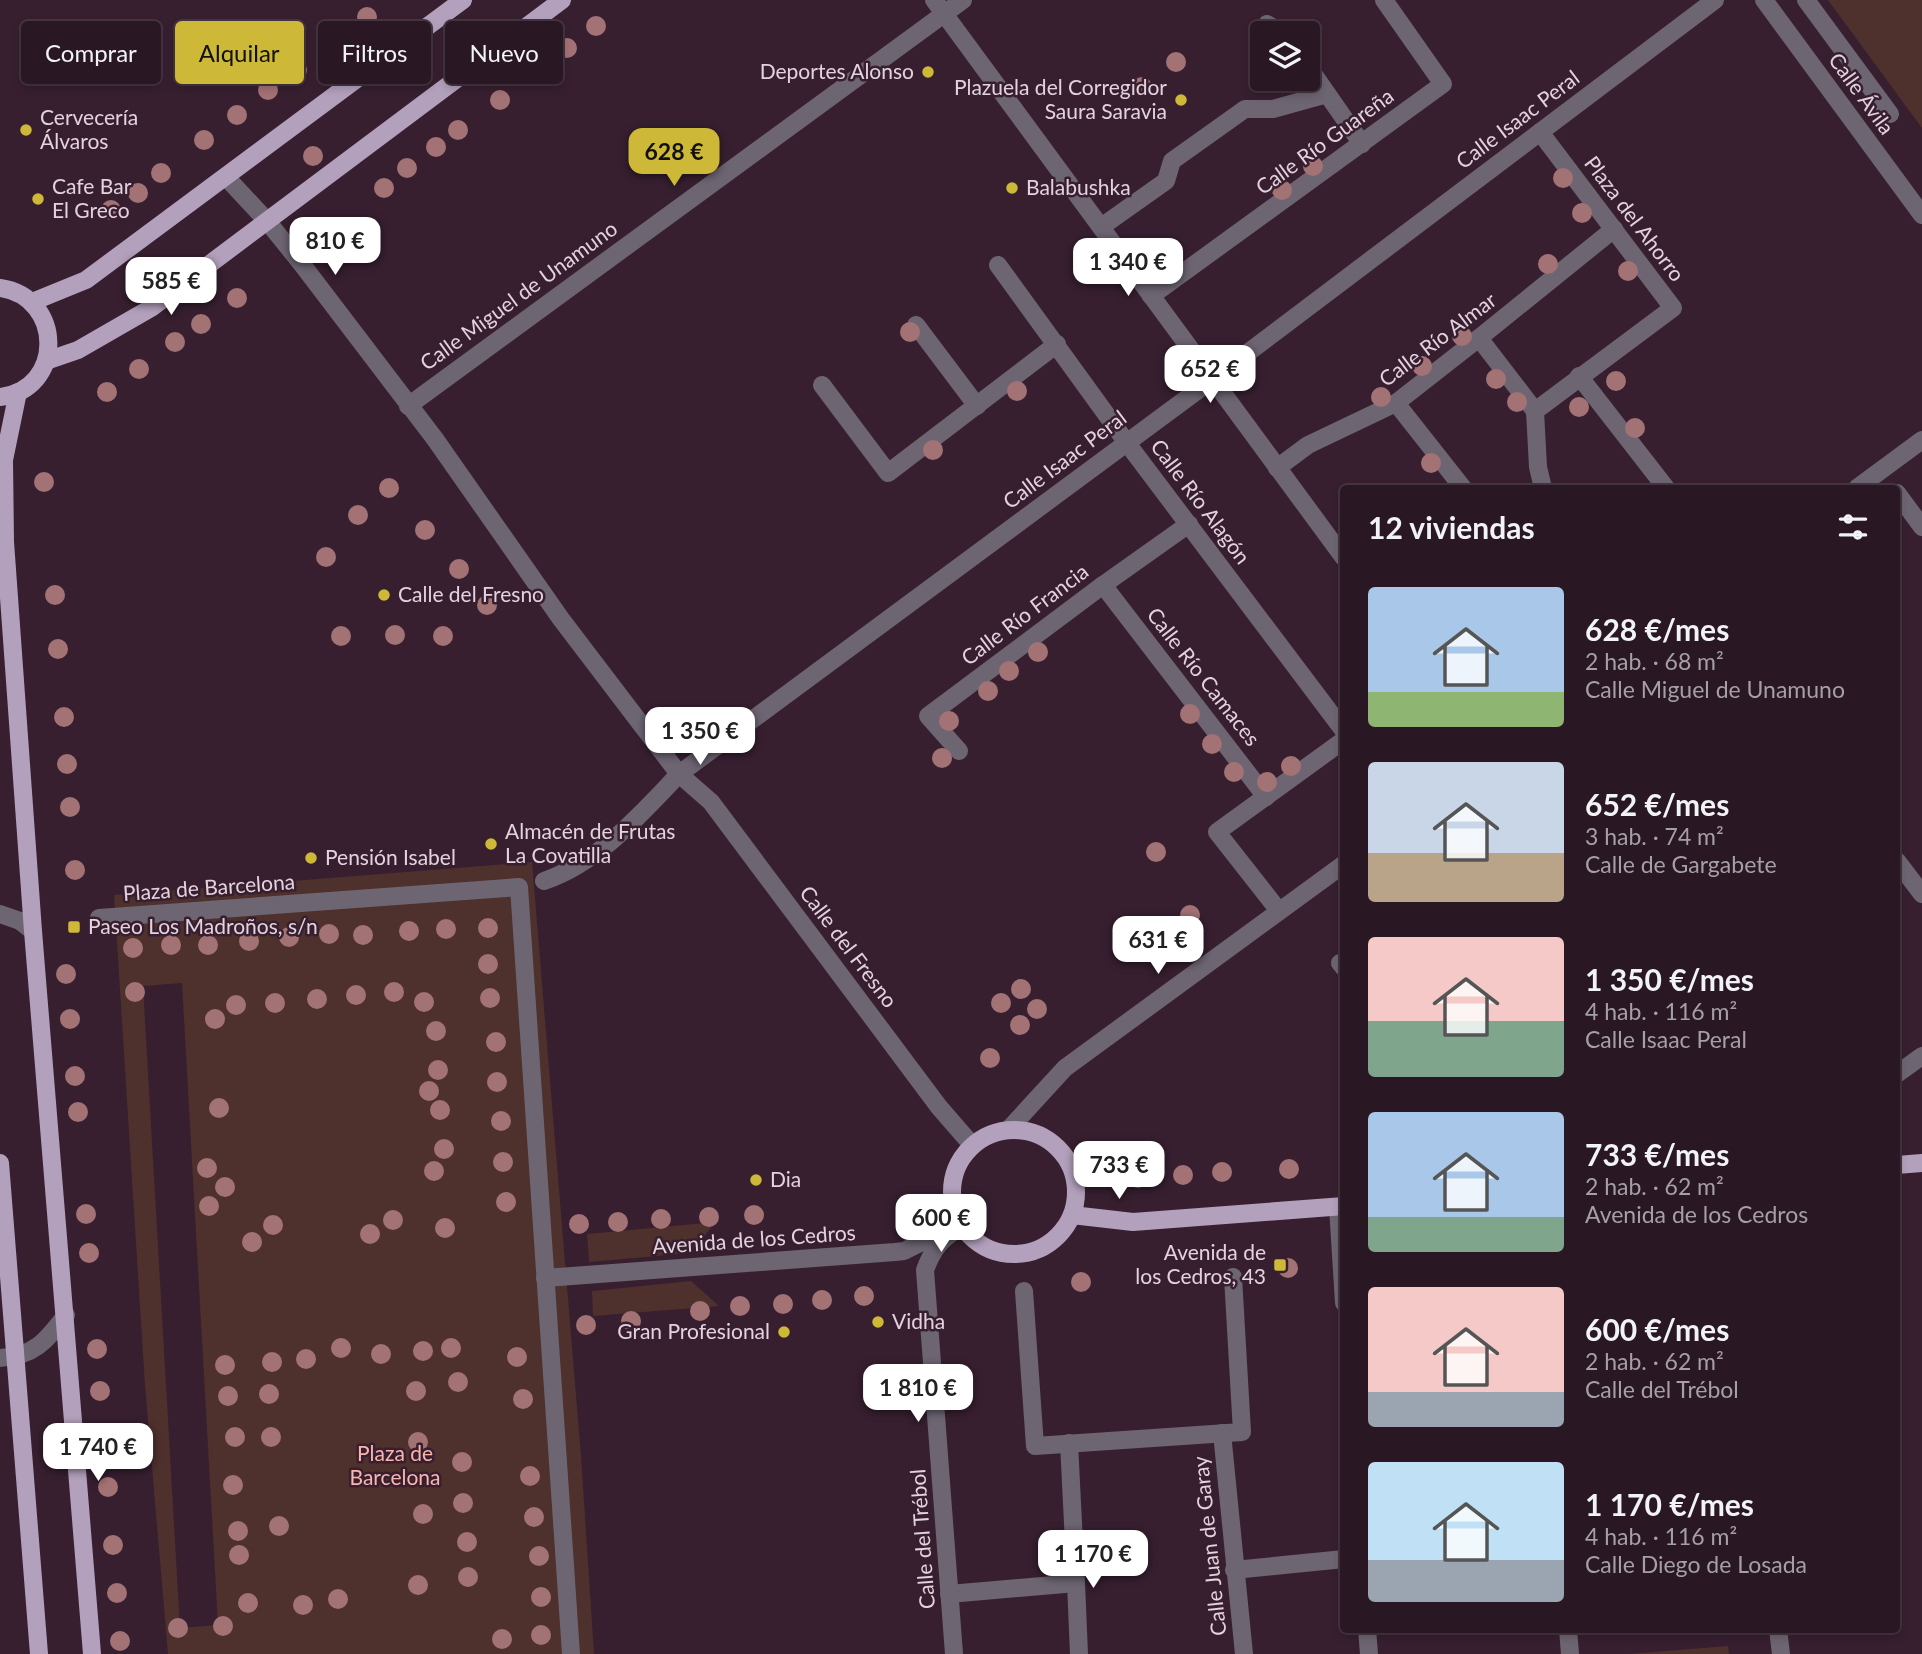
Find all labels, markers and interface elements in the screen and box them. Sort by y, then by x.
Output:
chip: Comprar [21,21,161,84]
chip: Alquilar [175,21,304,84]
chip: Filtros [318,21,431,84]
chip: Nuevo [445,21,563,84]
map controls [1250,21,1320,91]
button: layers [1250,21,1320,91]
street label: Calle Ávila [1824,47,1900,139]
place label: Deportes Alonso [760,58,914,83]
marker: Deportes Alonso [920,64,936,80]
street label: Calle Isaac Peral [1451,64,1584,173]
place label: Plazuela del Corregidor Saura Saravia [954,74,1167,123]
street label: Calle Río Guareña [1250,82,1398,199]
marker: Plazuela del Corregidor Saura Saravia [1173,92,1189,108]
place label: Cervecería Álvaros [40,104,138,153]
marker: Cervecería Álvaros [18,122,34,138]
pin: 628 € [625,128,723,188]
text: 628 € [645,137,703,165]
street label: Plaza del Ahorro [1580,151,1690,286]
place label: Cafe Bar El Greco [52,173,132,222]
place label: Balabushka [1026,174,1131,199]
marker: Balabushka [1004,180,1020,196]
marker: Cafe Bar El Greco [30,191,46,207]
street label: Calle Miguel de Unamuno [415,215,622,375]
pin: 810 € [286,218,384,277]
text: 810 € [306,226,364,254]
pin: 1 340 € [1063,238,1193,298]
text: 1 340 € [1089,247,1167,275]
pin: 585 € [122,258,220,317]
text: 585 € [142,266,200,294]
street label: Calle Río Almar [1374,286,1501,391]
pin: 652 € [1161,346,1259,405]
text: 652 € [1181,354,1239,382]
street label: Calle Isaac Peral [998,404,1131,513]
street label: Calle Río Alagón [1146,434,1256,568]
icon: filters [1834,508,1872,546]
text: 12 viviendas [1368,509,1535,545]
street label: Calle Río Francia [956,558,1092,670]
place label: Calle del Fresno [398,581,544,606]
marker: Calle del Fresno [376,587,392,603]
street label: Calle Río Camaces [1143,602,1266,750]
text: 628 €/mes [1585,611,1729,647]
icon: home [1424,615,1508,699]
text: 2 hab. · 68 m² [1585,647,1724,675]
text: Calle Miguel de Unamuno [1585,675,1845,703]
pin: 1 350 € [635,708,765,767]
text: 1 350 € [661,716,739,744]
text: 652 €/mes [1585,786,1729,822]
icon: home [1424,790,1508,874]
place label: Almacén de Frutas La Covatilla [505,818,675,867]
text: 3 hab. · 74 m² [1585,822,1724,850]
marker: Almacén de Frutas La Covatilla [483,836,499,852]
place label: Pensión Isabel [325,844,456,869]
marker: Pensión Isabel [303,850,319,866]
text: Calle de Gargabete [1585,850,1777,878]
street label: Plaza de Barcelona [122,868,296,905]
street label: Calle del Fresno [795,880,903,1012]
place label: Paseo Los Madroños, s/n [88,913,318,938]
pin: 631 € [1109,916,1207,976]
marker: Paseo Los Madroños, s/n [66,919,82,935]
text: 631 € [1129,925,1187,953]
text: 1 350 €/mes [1585,961,1754,997]
icon: home [1424,965,1508,1049]
text: 4 hab. · 116 m² [1585,997,1737,1025]
text: Calle Isaac Peral [1585,1025,1747,1053]
text: 733 €/mes [1585,1136,1729,1172]
icon: home [1424,1140,1508,1224]
pin: 733 € [1070,1142,1168,1201]
text: 733 € [1090,1150,1148,1178]
place label: Dia [770,1166,801,1191]
marker: Dia [748,1172,764,1188]
text: 2 hab. · 62 m² [1585,1172,1724,1200]
pin: 600 € [892,1194,990,1254]
text: Avenida de los Cedros [1585,1200,1808,1228]
text: 600 € [912,1203,970,1231]
street label: Avenida de los Cedros [651,1219,856,1258]
place label: Avenida de los Cedros, 43 [1135,1239,1266,1288]
marker: Avenida de los Cedros, 43 [1272,1257,1288,1273]
place label: Vidha [892,1308,945,1333]
text: 600 €/mes [1585,1311,1729,1347]
marker: Vidha [870,1314,886,1330]
icon: home [1424,1315,1508,1399]
place label: Gran Profesional [617,1318,770,1343]
marker: Gran Profesional [776,1324,792,1340]
text: 2 hab. · 62 m² [1585,1347,1724,1375]
pin: 1 810 € [853,1364,983,1424]
text: 1 810 € [879,1373,957,1401]
text: Calle del Trébol [1585,1375,1739,1403]
pin: 1 740 € [33,1424,163,1483]
text: 1 740 € [59,1432,137,1460]
park label: Plaza de Barcelona [349,1440,441,1489]
street label: Calle Juan de Garay [1187,1455,1230,1637]
street label: Calle del Trébol [904,1468,939,1610]
text: 1 170 €/mes [1585,1486,1754,1522]
icon: home [1424,1490,1508,1574]
text: 4 hab. · 116 m² [1585,1522,1737,1550]
pin: 1 170 € [1028,1530,1158,1590]
text: 1 170 € [1054,1539,1132,1567]
text: Calle Diego de Losada [1585,1550,1807,1578]

